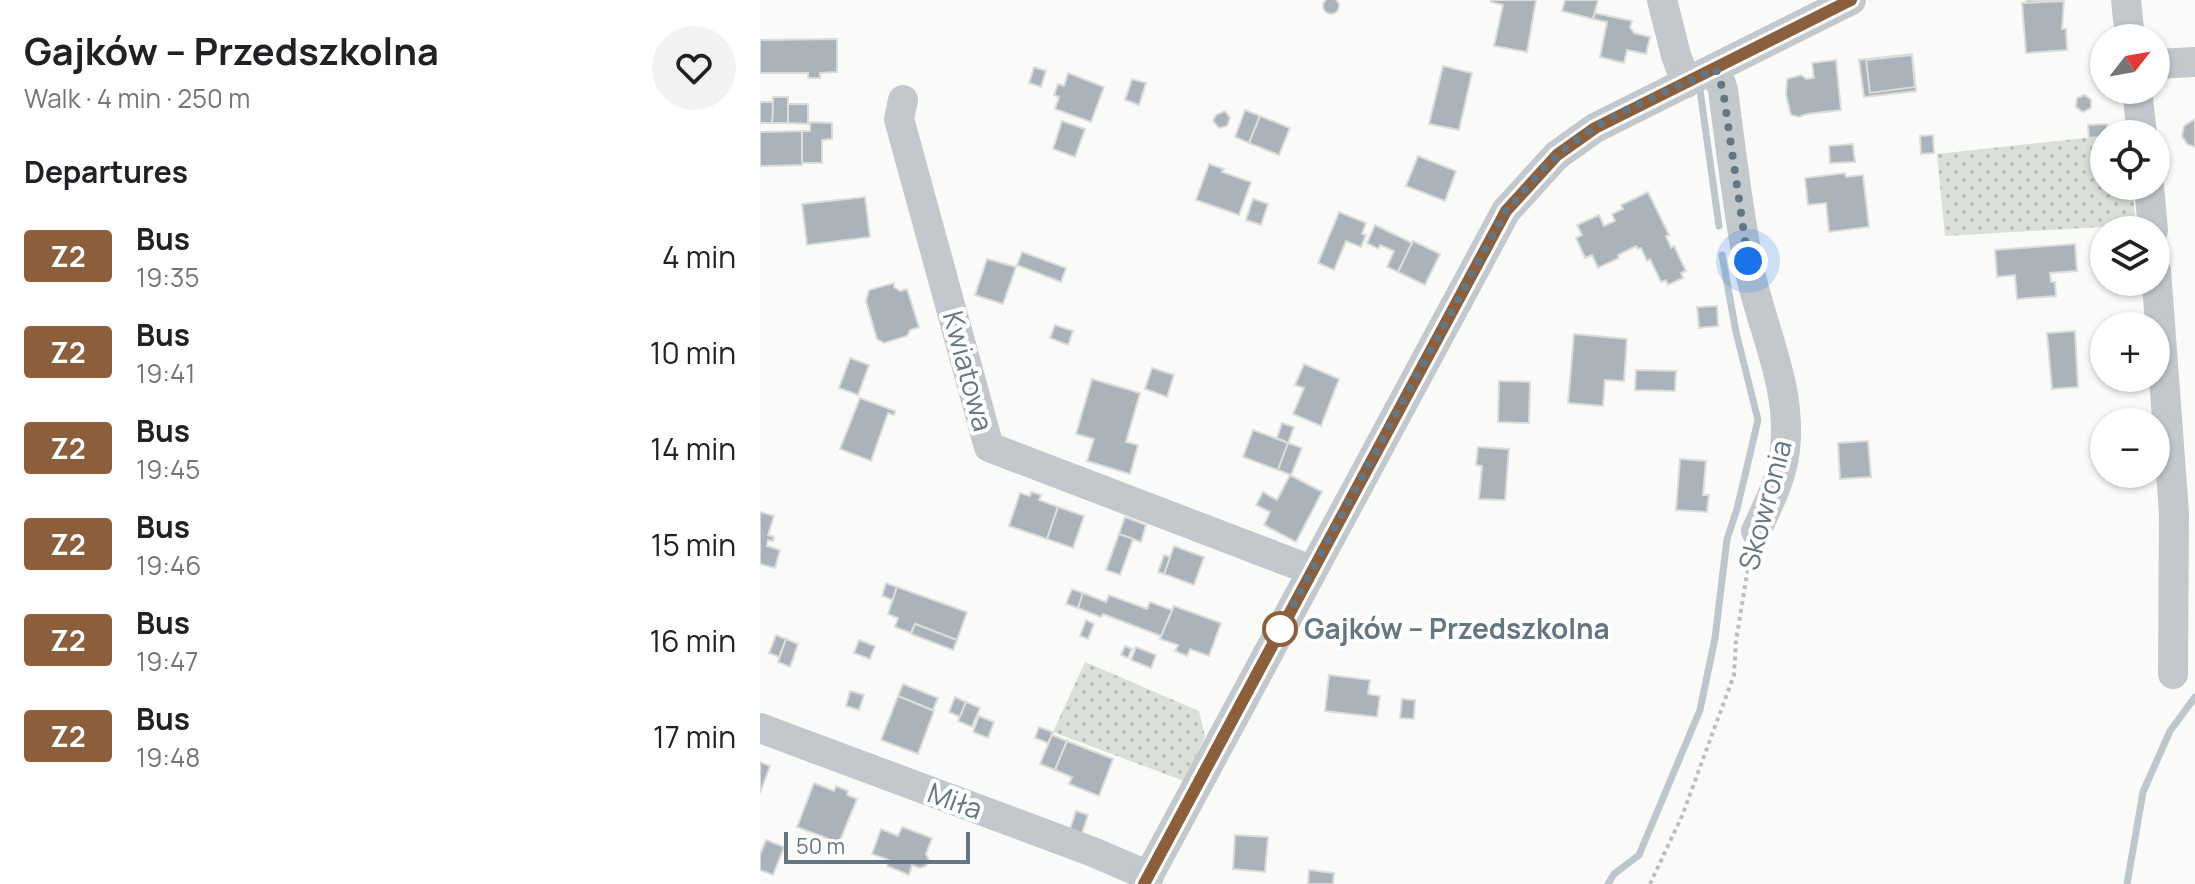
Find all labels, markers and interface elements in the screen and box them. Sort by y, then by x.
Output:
text: Gajków – Przedszkolna [24,24,439,76]
north arrow [2090,24,2170,104]
map controls [2090,24,2170,488]
button: heart [652,26,736,110]
text: Walk · 4 min · 250 m [24,80,250,116]
button: locate [2090,120,2170,200]
text: Departures [24,151,188,192]
button: layers [2090,216,2170,296]
text: Bus [136,218,190,259]
text: 4 min [662,236,736,277]
text: Z2 [50,237,86,275]
your location [1728,241,1768,281]
text: 19:35 [136,259,199,295]
street label: Kwiatowa [935,306,1003,435]
button: + [2090,312,2170,392]
text: Bus [136,314,190,355]
text: 10 min [650,332,736,373]
text: Z2 [50,333,86,371]
text: 19:41 [136,355,196,391]
button: − [2090,408,2170,488]
text: Bus [136,410,190,451]
text: 14 min [650,428,736,469]
text: Z2 [50,429,86,467]
street label: Skowronia [1728,435,1800,574]
text: 19:45 [136,451,200,487]
text: Bus [136,506,190,547]
text: 15 min [651,524,736,565]
text: Z2 [50,525,86,563]
text: 19:46 [136,547,202,583]
text: Bus [136,602,190,643]
place label: Gajków – Przedszkolna [1304,609,1610,647]
marker: Gajków – Przedszkolna [1263,612,1297,646]
text: 16 min [649,620,736,661]
text: Z2 [50,621,86,659]
text: 19:47 [136,643,198,679]
text: Bus [136,698,190,739]
text: 17 min [653,716,736,757]
text: Z2 [50,717,86,755]
text: 19:48 [136,739,200,775]
street label: Miła [923,773,988,827]
scale bar [784,828,970,864]
text: 50 m [796,831,845,861]

